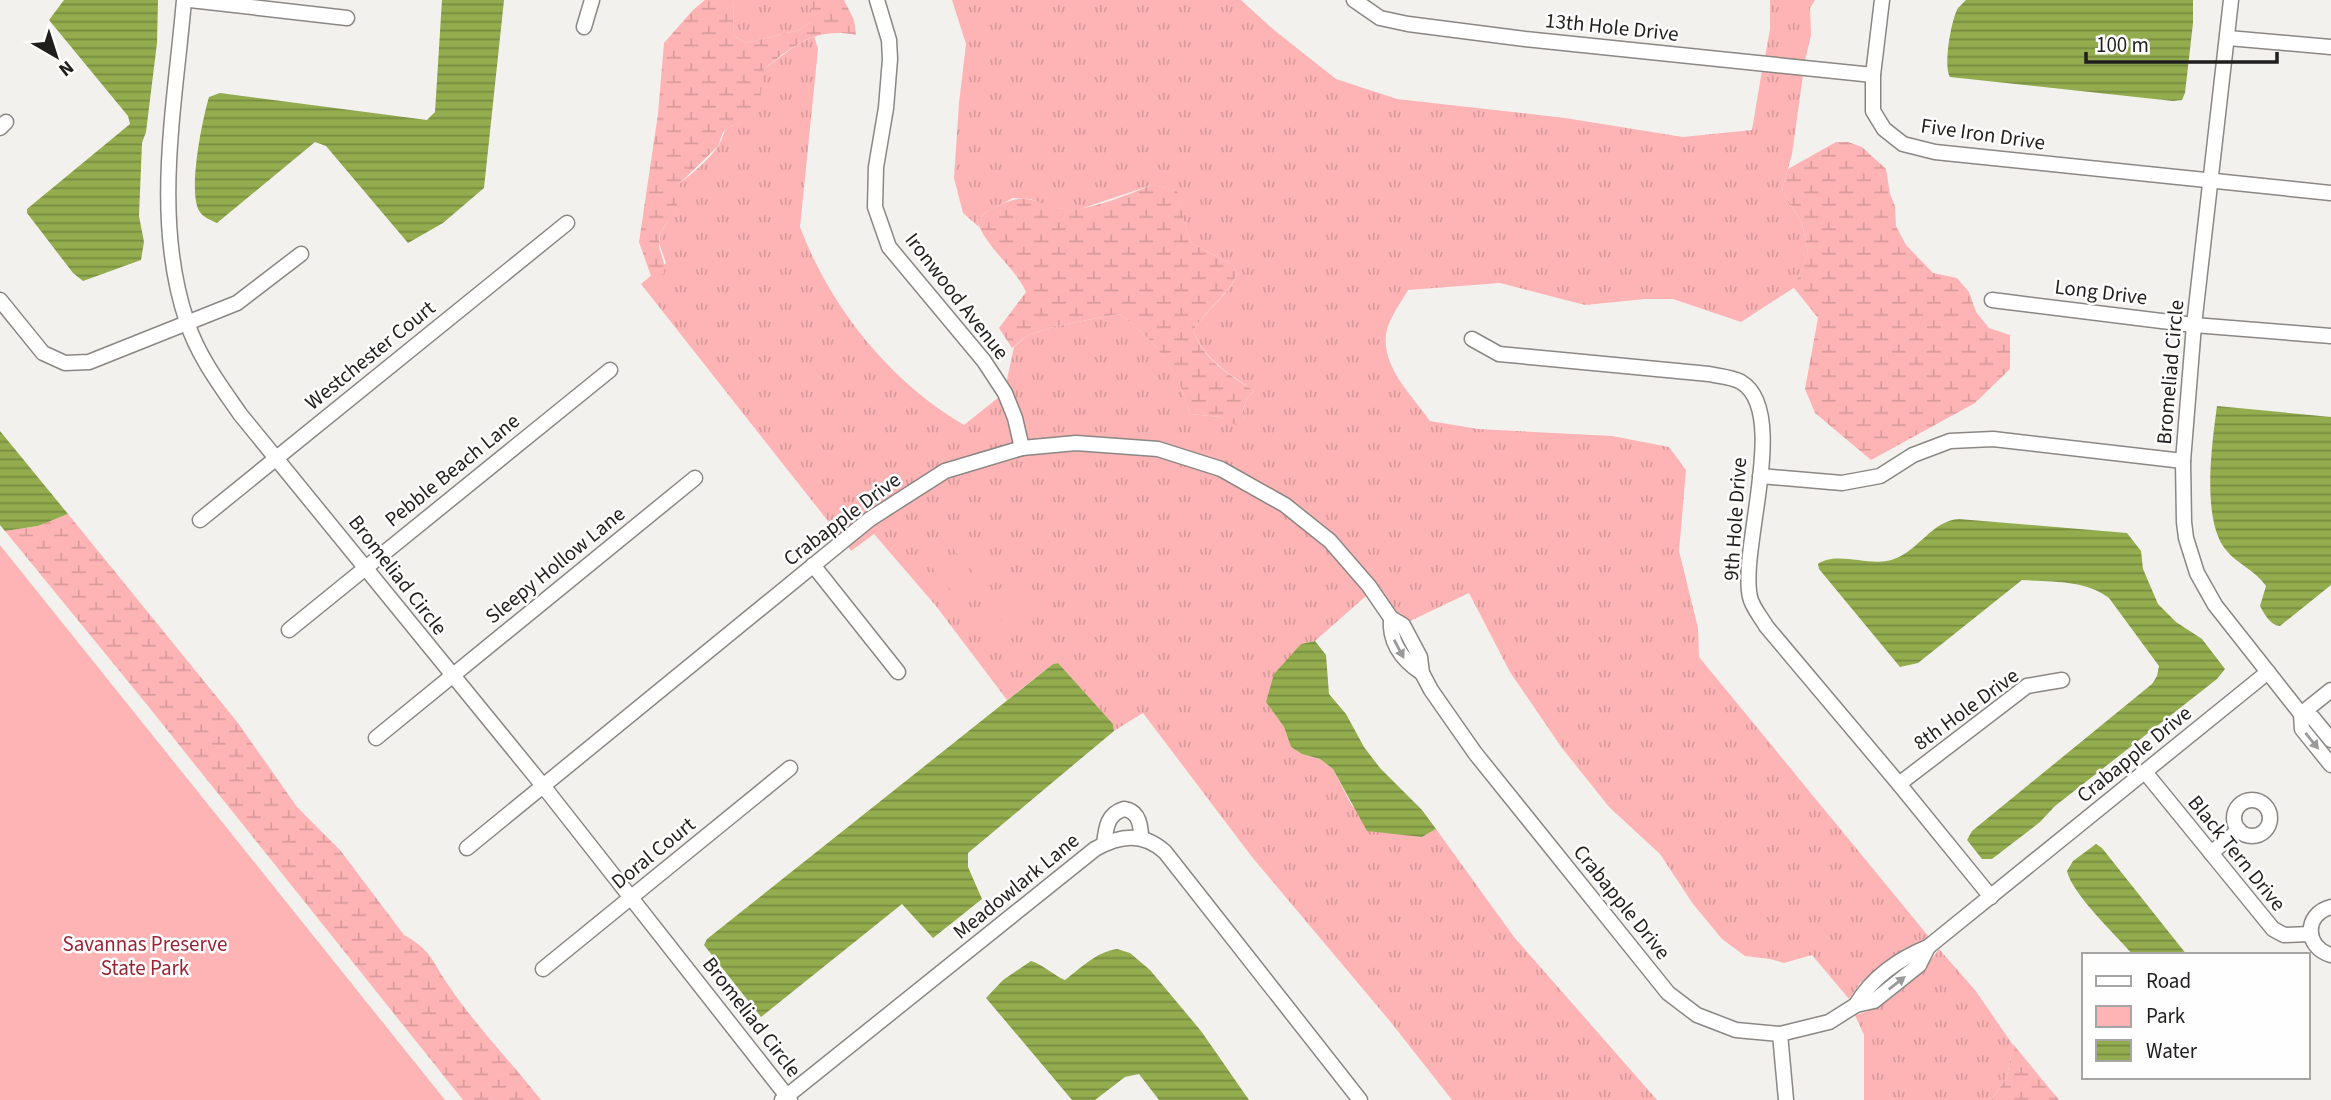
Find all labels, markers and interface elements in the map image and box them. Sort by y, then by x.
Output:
street label: 13th Hole Drive [1544,5,1680,49]
north arrow [21,21,91,91]
scale bar [2086,21,2277,65]
text: 100 m [2096,30,2149,60]
text: N [52,54,79,83]
street label: Five Iron Drive [1919,110,2047,158]
street label: Ironwood Avenue [898,226,1016,366]
street label: Long Drive [2053,271,2149,313]
street label: Westchester Court [298,293,442,417]
street label: Bromeliad Circle [2149,298,2191,446]
street label: Pebble Beach Lane [378,406,526,534]
street label: 9th Hole Drive [1716,456,1754,582]
street label: Crabapple Drive [777,465,907,573]
street label: Sleepy Hollow Lane [479,499,631,631]
street label: Bromeliad Circle [341,509,455,641]
one-way arrow [1393,640,1405,659]
street label: 8th Hole Drive [1907,661,2025,757]
street label: Crabapple Drive [2070,698,2198,810]
one-way arrow [2304,732,2319,750]
street label: Black Tern Drive [2181,789,2293,917]
street label: Doral Court [605,810,701,896]
street label: Meadowlark Lane [947,826,1085,946]
street label: Crabapple Drive [1566,838,1678,966]
park label: Savannas Preserve State Park [63,929,227,983]
street label: Bromeliad Circle [695,951,809,1083]
legend [2082,953,2310,1079]
text: Road [2146,966,2191,996]
one-way arrow [1888,975,1906,990]
text: Park [2146,1001,2186,1031]
text: Water [2146,1036,2198,1066]

